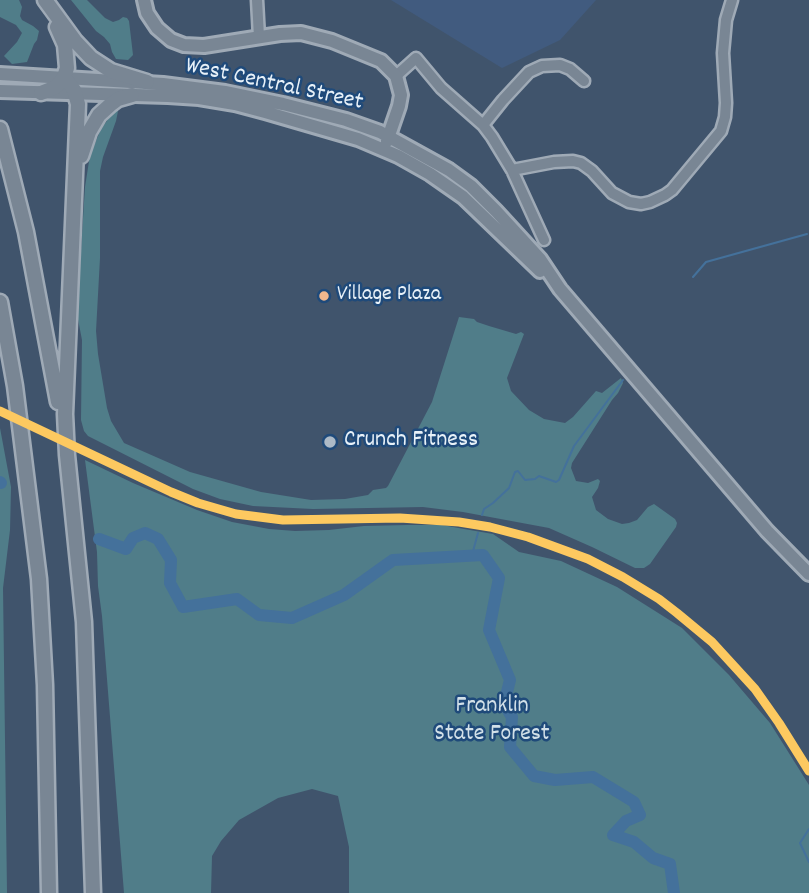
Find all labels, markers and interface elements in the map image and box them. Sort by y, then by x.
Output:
street label: West Central Street [183,53,365,119]
place label: Village Plaza [337,283,441,309]
marker: Village Plaza [317,289,331,303]
place label: Crunch Fitness [344,428,478,456]
marker: Crunch Fitness [322,434,338,450]
park label: Franklin State Forest [434,694,550,750]

